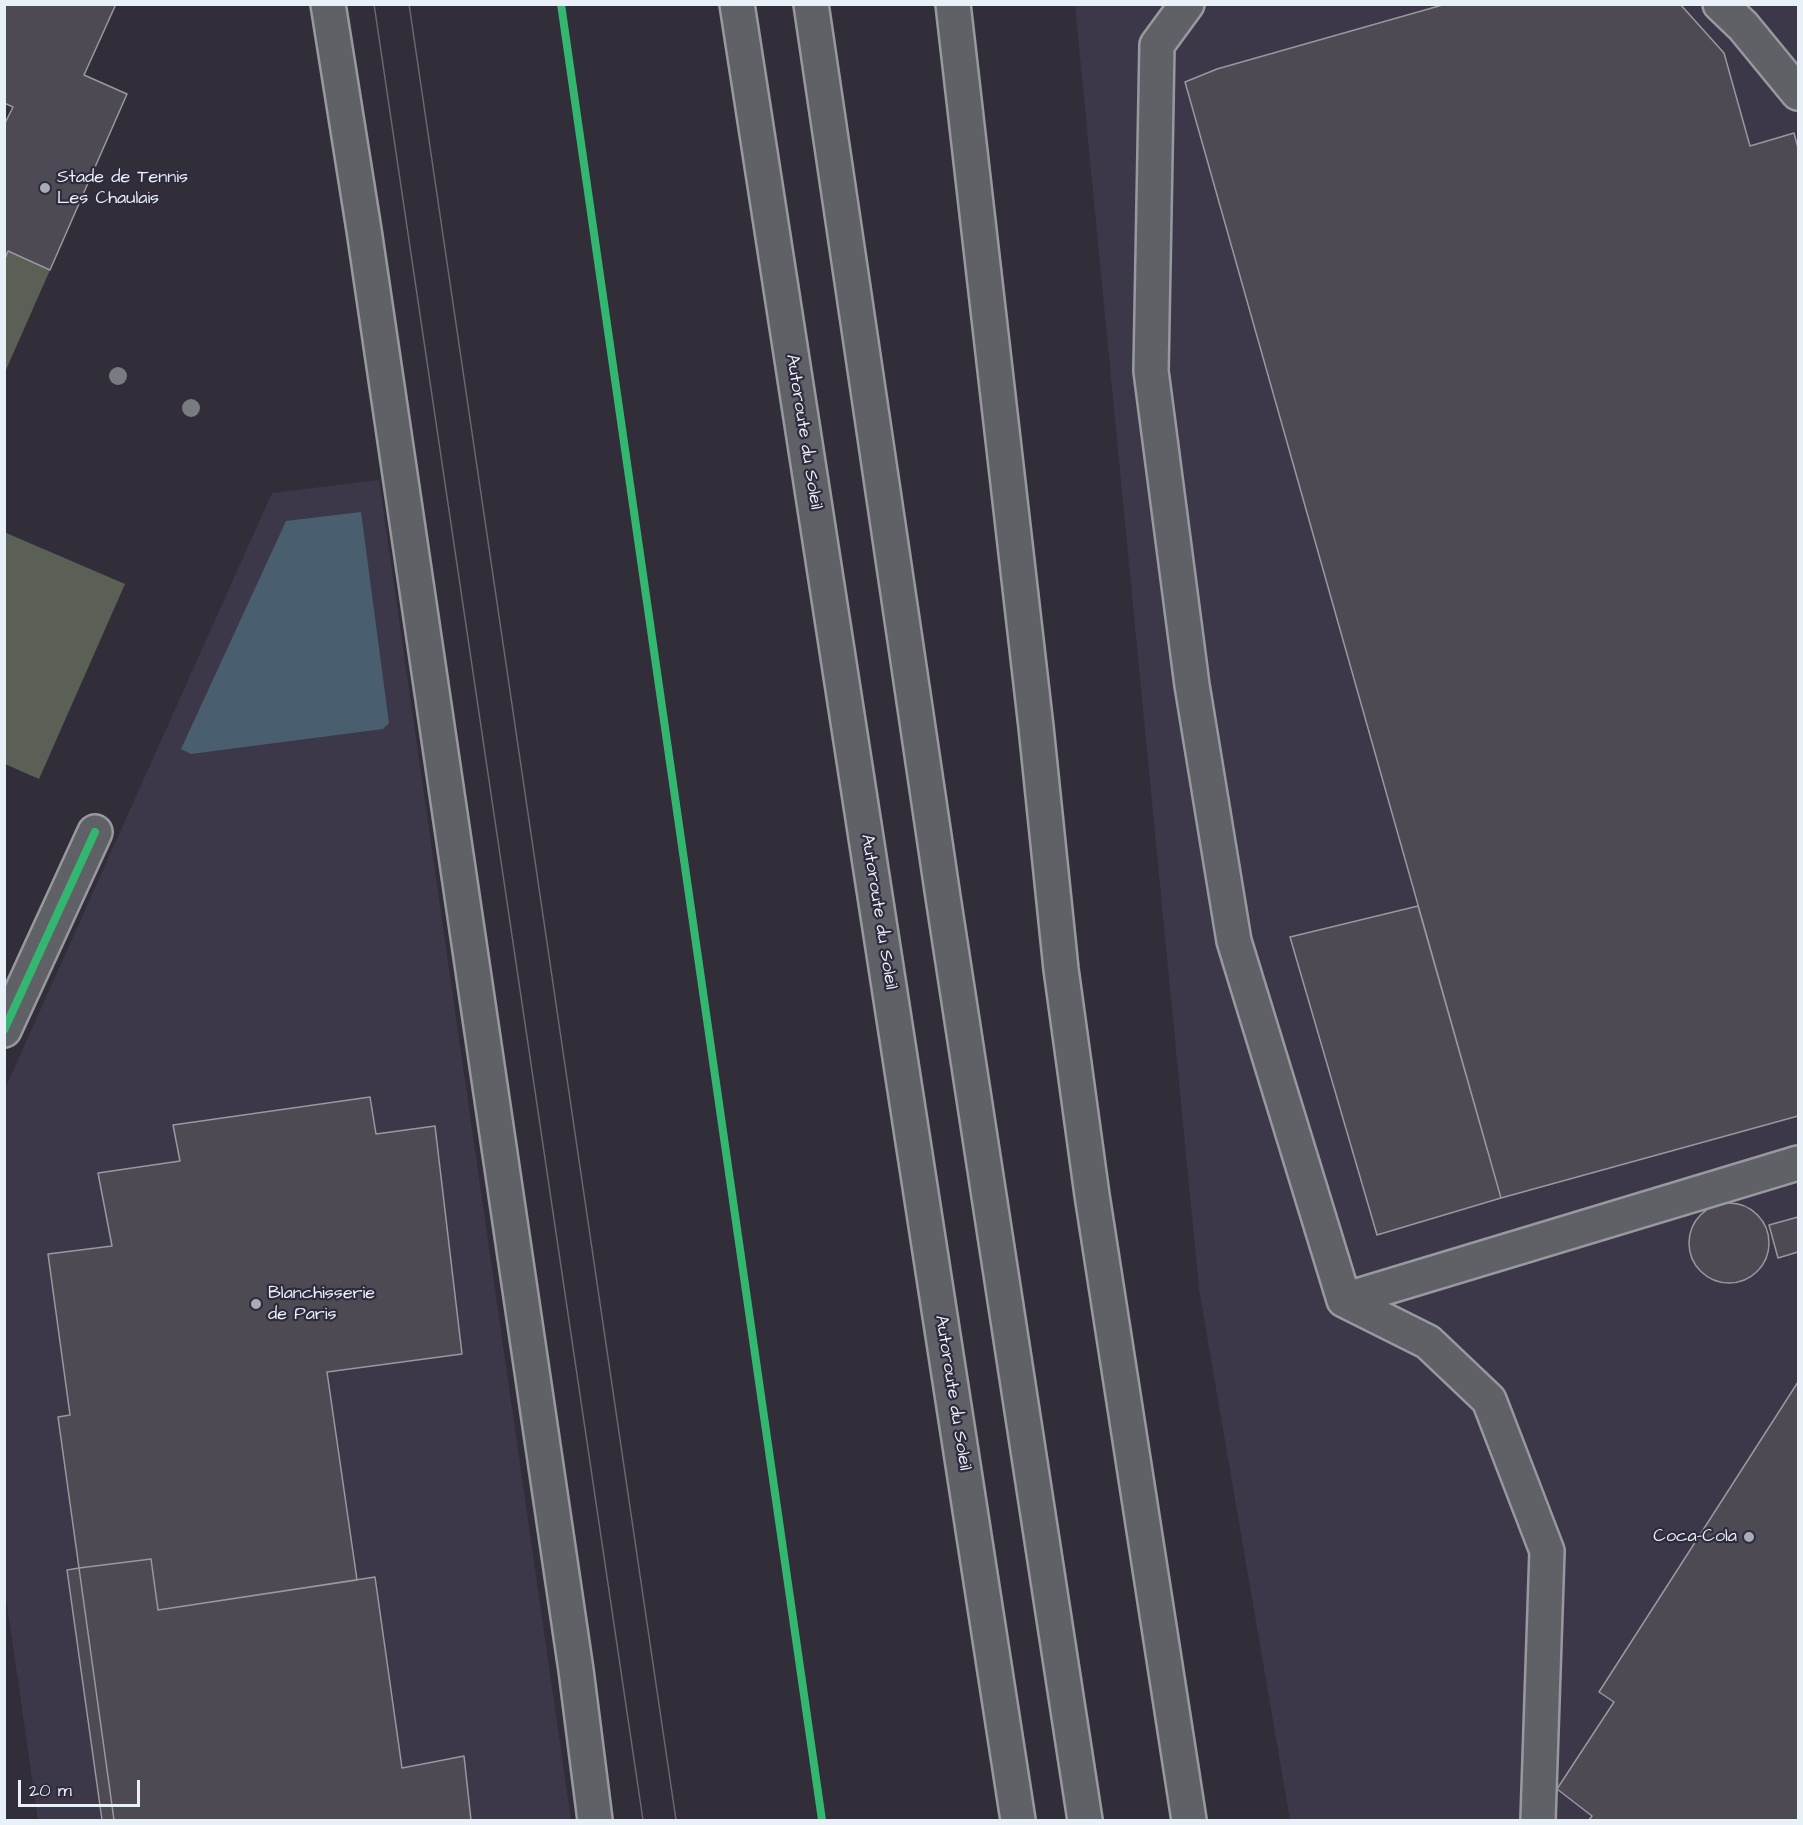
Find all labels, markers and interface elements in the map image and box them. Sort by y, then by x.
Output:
place label: Stade de Tennis Les Chaulais [57,167,188,210]
marker: Stade de Tennis Les Chaulais [38,181,52,195]
street label: Autoroute du Soleil [780,353,826,511]
street label: Autoroute du Soleil [855,833,901,991]
place label: Blanchisserie de Paris [268,1283,375,1326]
marker: Blanchisserie de Paris [249,1297,263,1311]
street label: Autoroute du Soleil [929,1314,975,1472]
place label: Coca-Cola [1653,1526,1737,1548]
marker: Coca-Cola [1742,1530,1756,1544]
scale bar [21,1768,142,1806]
text: 20 m [29,1778,72,1803]

